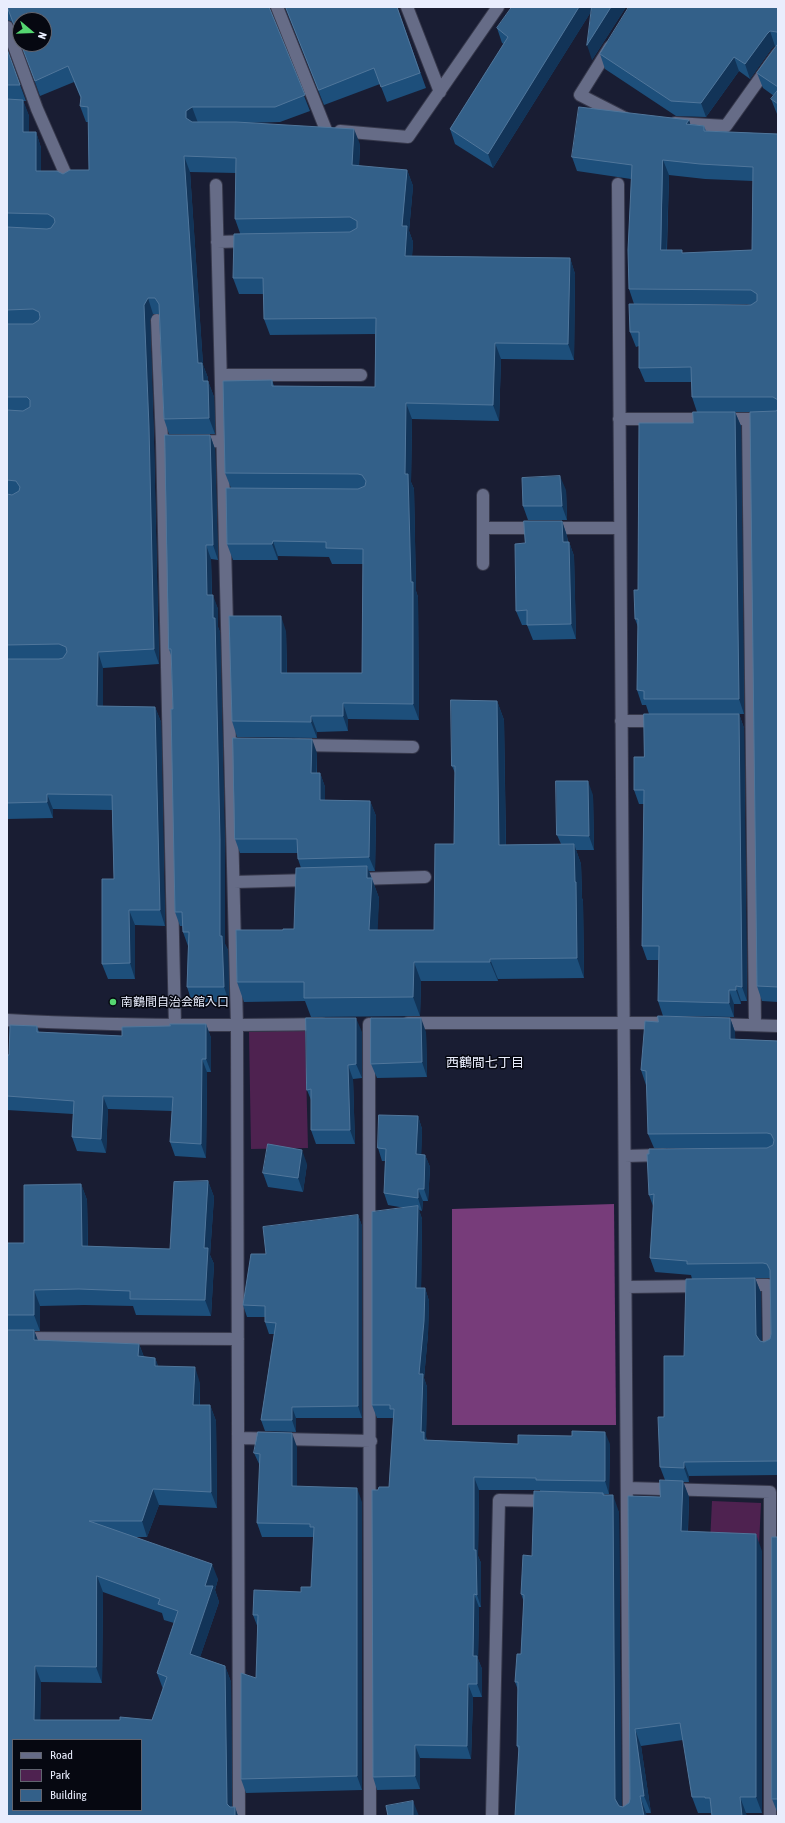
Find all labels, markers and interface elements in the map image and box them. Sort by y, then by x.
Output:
north arrow [12,12,52,52]
text: N [36,31,49,41]
place label: 南鶴間自治会館入口 [121,995,229,1009]
marker: 南鶴間自治会館入口 [108,997,118,1007]
district label: 西鶴間七丁目 [446,1055,524,1071]
legend [12,1739,142,1811]
text: Road [50,1748,73,1762]
text: Park [50,1768,70,1782]
text: Building [50,1788,87,1802]

